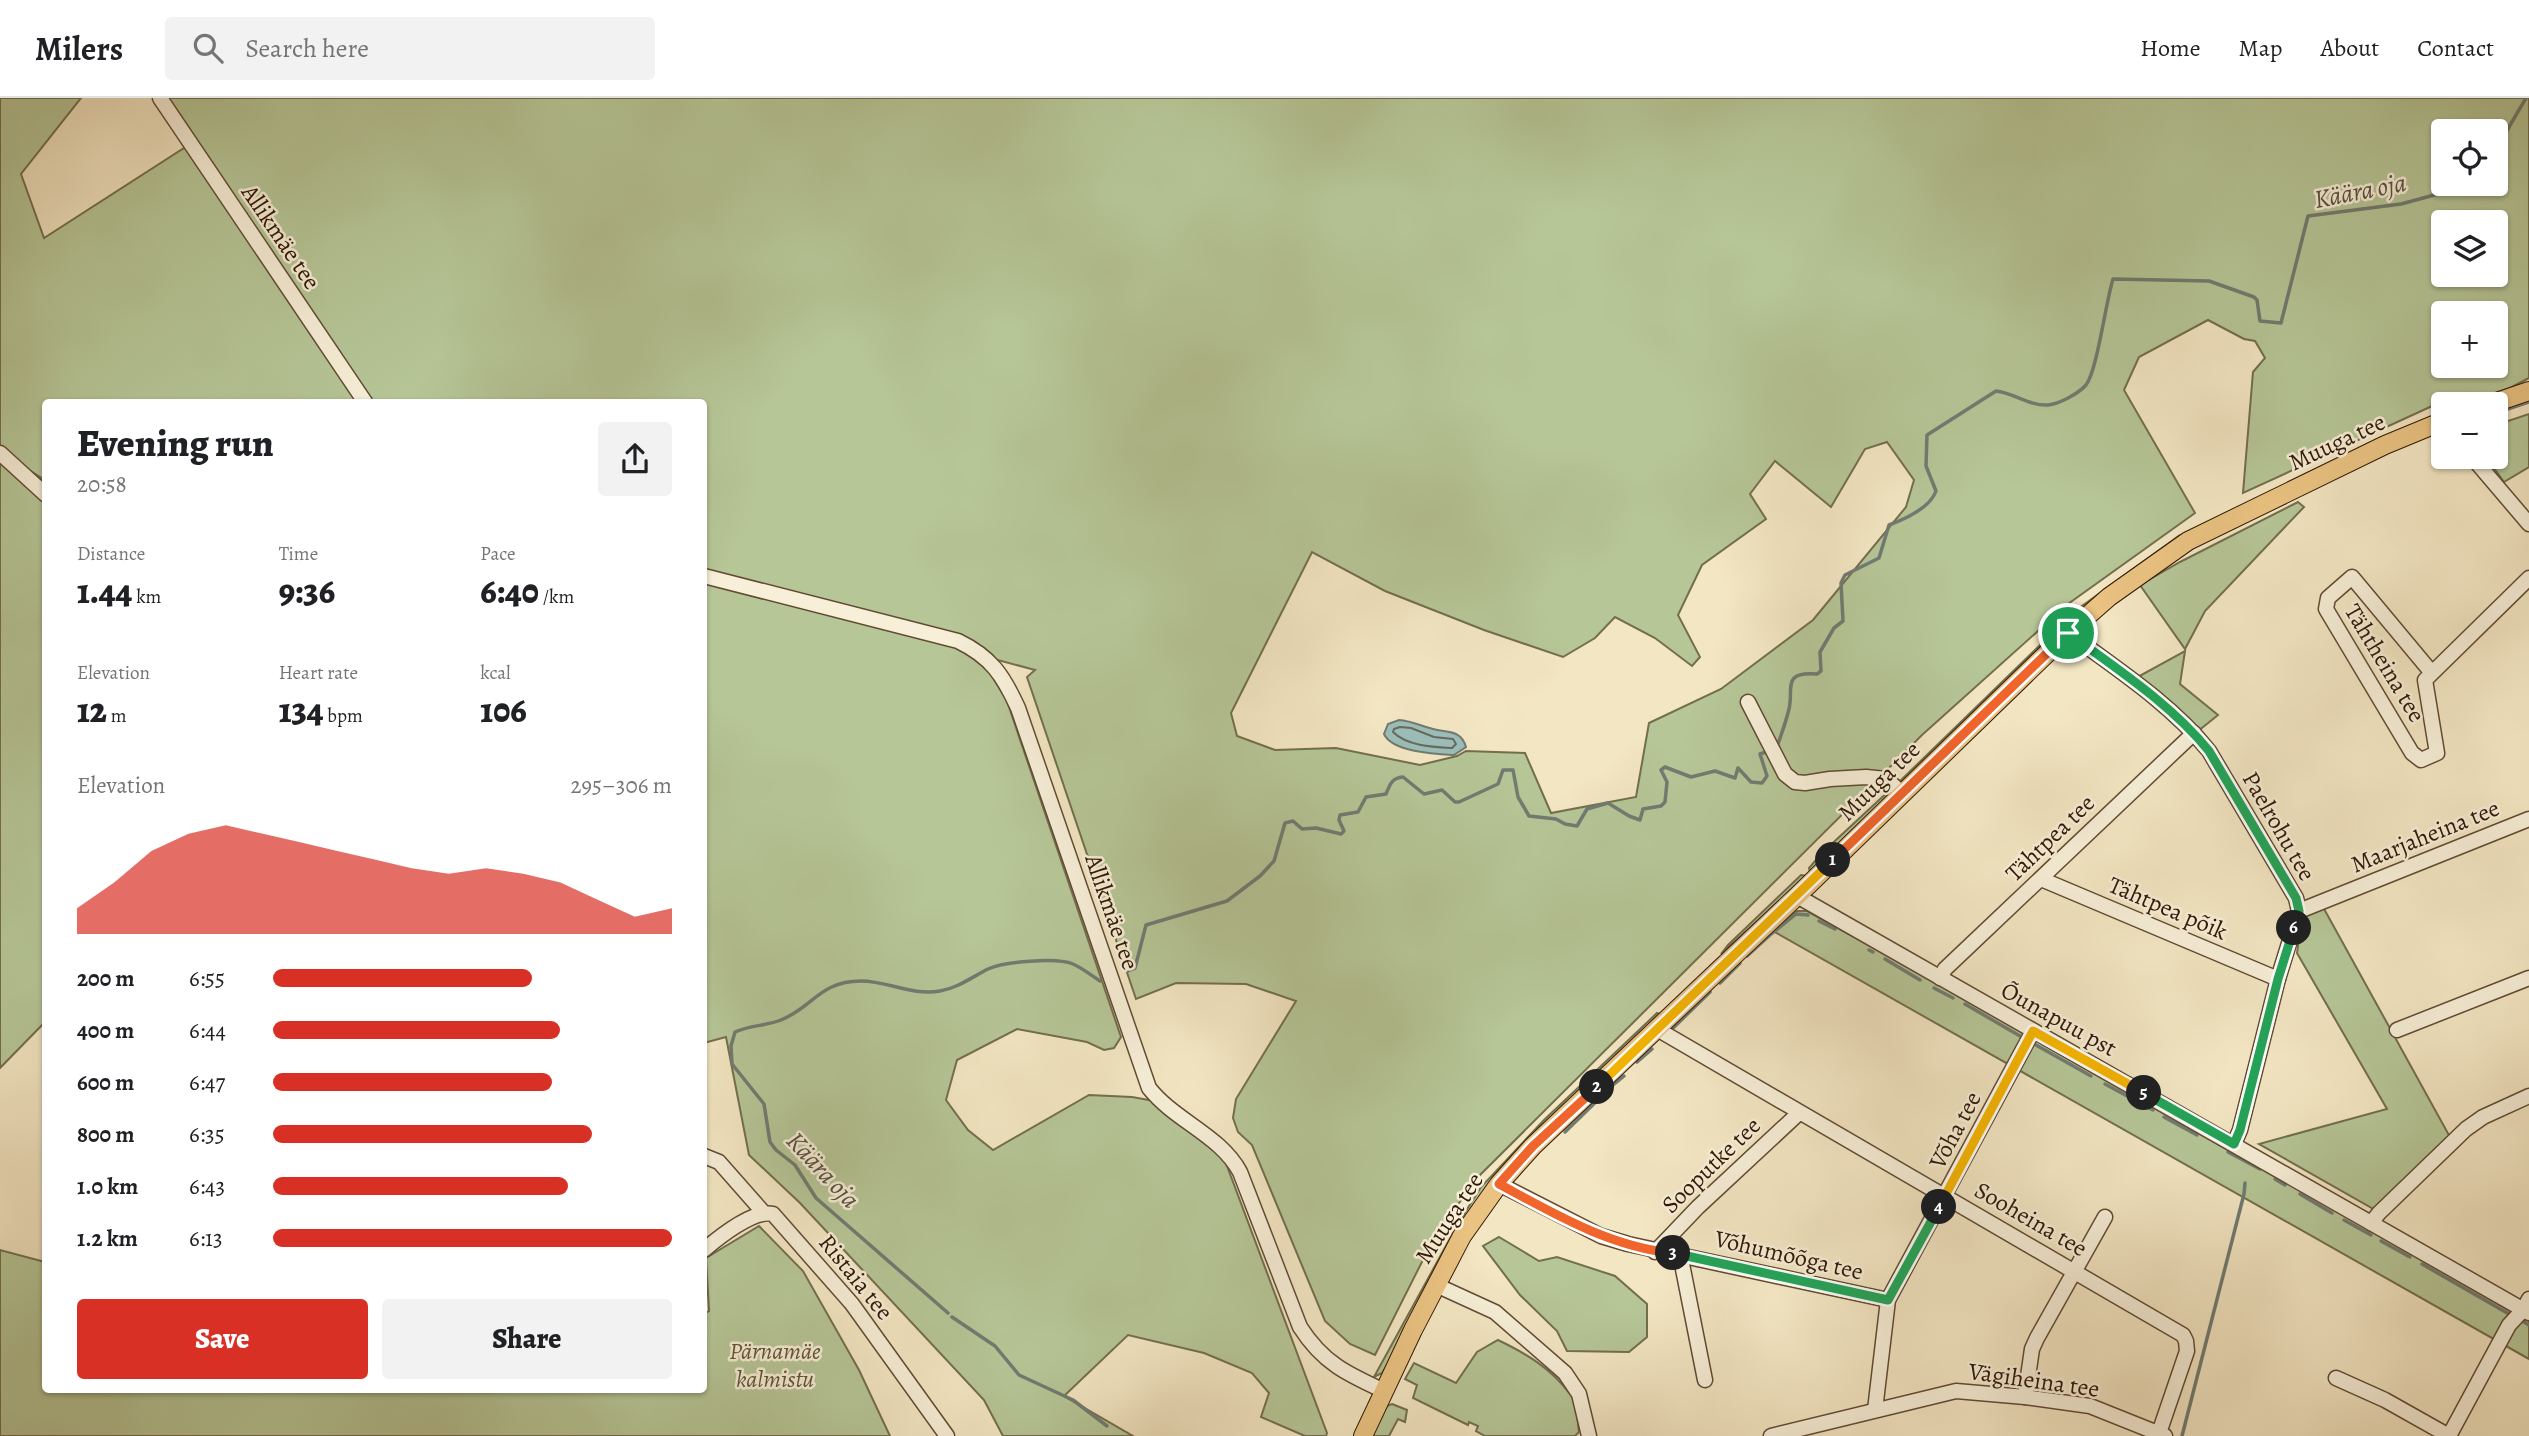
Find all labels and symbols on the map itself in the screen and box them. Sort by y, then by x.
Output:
water label: Käära oja [2311,165,2409,217]
street label: Allikmäe tee [234,177,328,296]
street label: Muuga tee [2284,406,2390,478]
street label: Tähtheina tee [2337,598,2433,728]
pin [2038,603,2098,663]
street label: Muuga tee [1831,734,1927,828]
street label: Paelrohu tee [2235,765,2323,887]
street label: Tähtpea tee [1998,787,2102,889]
street label: Maarjaheina tee [2346,792,2504,880]
pin: 1 [1815,842,1850,878]
street label: Allikmäe tee [1077,849,1147,974]
street label: Tähtpea põik [2104,869,2233,947]
pin: 6 [2276,910,2312,946]
street label: Õunapuu pst [1995,974,2123,1064]
pin: 2 [1580,1070,1614,1104]
pin: 5 [2126,1076,2162,1110]
street label: Võha tee [1921,1086,1989,1175]
street label: Sooputke tee [1655,1110,1767,1220]
water label: Käära oja [779,1124,867,1216]
street label: Muuga tee [1408,1166,1490,1270]
street label: Sooheina tee [1969,1174,2093,1264]
pin: 4 [1922,1190,1956,1224]
street label: Võhumõõga tee [1711,1222,1866,1288]
street label: Ristaia tee [811,1227,901,1327]
pin: 3 [1656,1236,1690,1270]
park label: Pärnamäe kalmistu [729,1335,821,1395]
street label: Vägiheina tee [1966,1355,2101,1405]

